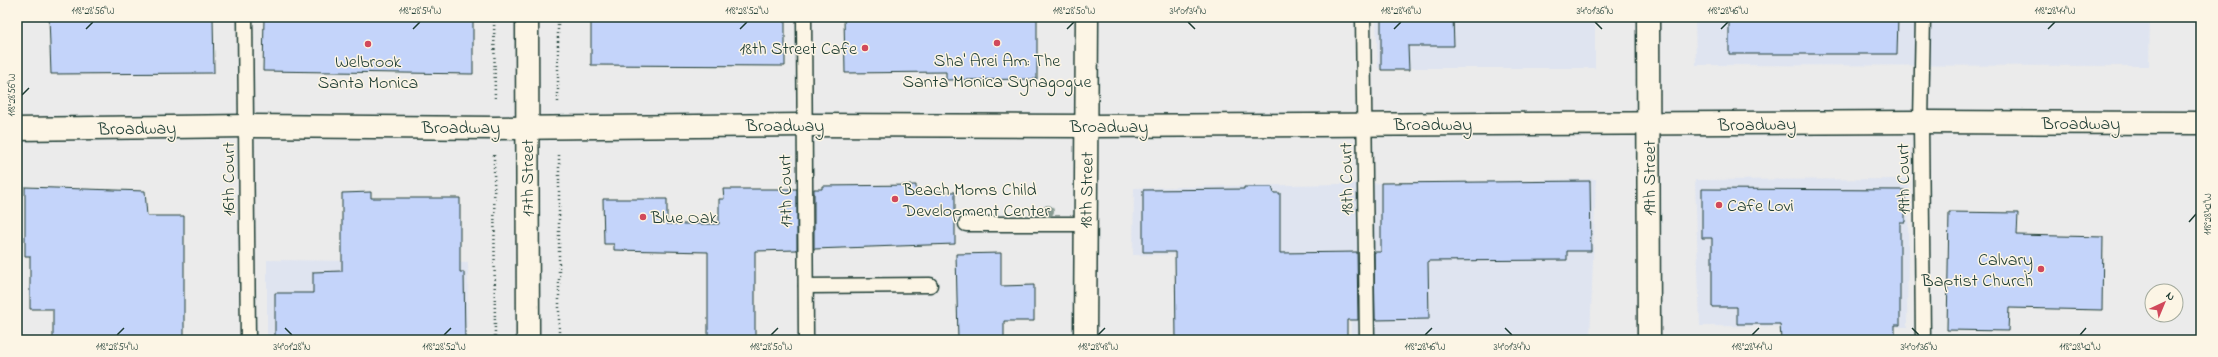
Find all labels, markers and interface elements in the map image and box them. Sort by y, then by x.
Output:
text: 118°28'56"W [72,4,115,19]
text: 118°28'54"W [399,4,441,19]
text: 118°28'52"W [725,4,769,19]
text: 118°28'50"W [1053,4,1096,19]
text: 34°01'34"N [1170,4,1207,19]
text: 118°28'48"W [1381,4,1422,19]
text: 34°01'36"N [1576,4,1614,19]
text: 118°28'46"W [1707,4,1749,19]
text: 118°28'44"W [2035,4,2076,19]
place label: 18th Street Cafe [740,37,858,63]
marker: Sha' Arei Am: The Santa Monica Synagogue [992,38,1002,48]
marker: Welbrook Santa Monica [363,39,373,49]
marker: 18th Street Cafe [860,43,870,53]
place label: Sha' Arei Am: The Santa Monica Synagogue [902,49,1092,97]
place label: Welbrook Santa Monica [318,50,418,97]
text: 118°28'56"W [5,73,20,116]
street label: Broadway [1717,112,1796,140]
street label: Broadway [2041,112,2120,138]
street label: Broadway [1393,113,1472,139]
street label: Broadway [745,114,824,140]
street label: Broadway [1069,115,1148,141]
street label: Broadway [97,116,176,144]
street label: Broadway [421,116,500,142]
street label: 17th Street [516,139,542,217]
street label: 19th Street [1638,140,1664,216]
street label: 16th Court [217,142,243,216]
street label: 18th Court [1334,142,1362,216]
street label: 19th Court [1891,143,1919,215]
street label: 18th Street [1074,151,1102,229]
street label: 17th Court [773,154,801,228]
place label: Beach Moms Child Development Center [902,178,1050,225]
text: 118°28'42"W [2201,193,2216,235]
marker: Beach Moms Child Development Center [890,194,900,204]
place label: Cafe Lovi [1727,194,1794,220]
marker: Cafe Lovi [1714,200,1724,210]
place label: Blue Oak [650,206,717,232]
marker: Blue Oak [638,212,648,222]
place label: Calvary Baptist Church [1921,248,2033,295]
marker: Calvary Baptist Church [2036,264,2046,274]
north arrow [2144,283,2184,323]
text: N [2162,288,2178,305]
text: 118°28'54"W [96,340,138,355]
text: 34°01'28"N [273,340,311,355]
text: 118°28'52"W [422,340,466,355]
text: 118°28'50"W [750,340,793,355]
text: 118°28'48"W [1078,340,1119,355]
text: 118°28'46"W [1404,340,1446,355]
text: 34°01'34"N [1494,340,1531,355]
text: 118°28'44"W [1732,340,1773,355]
text: 34°01'36"N [1900,340,1938,355]
text: 118°28'42"W [2059,340,2101,355]

